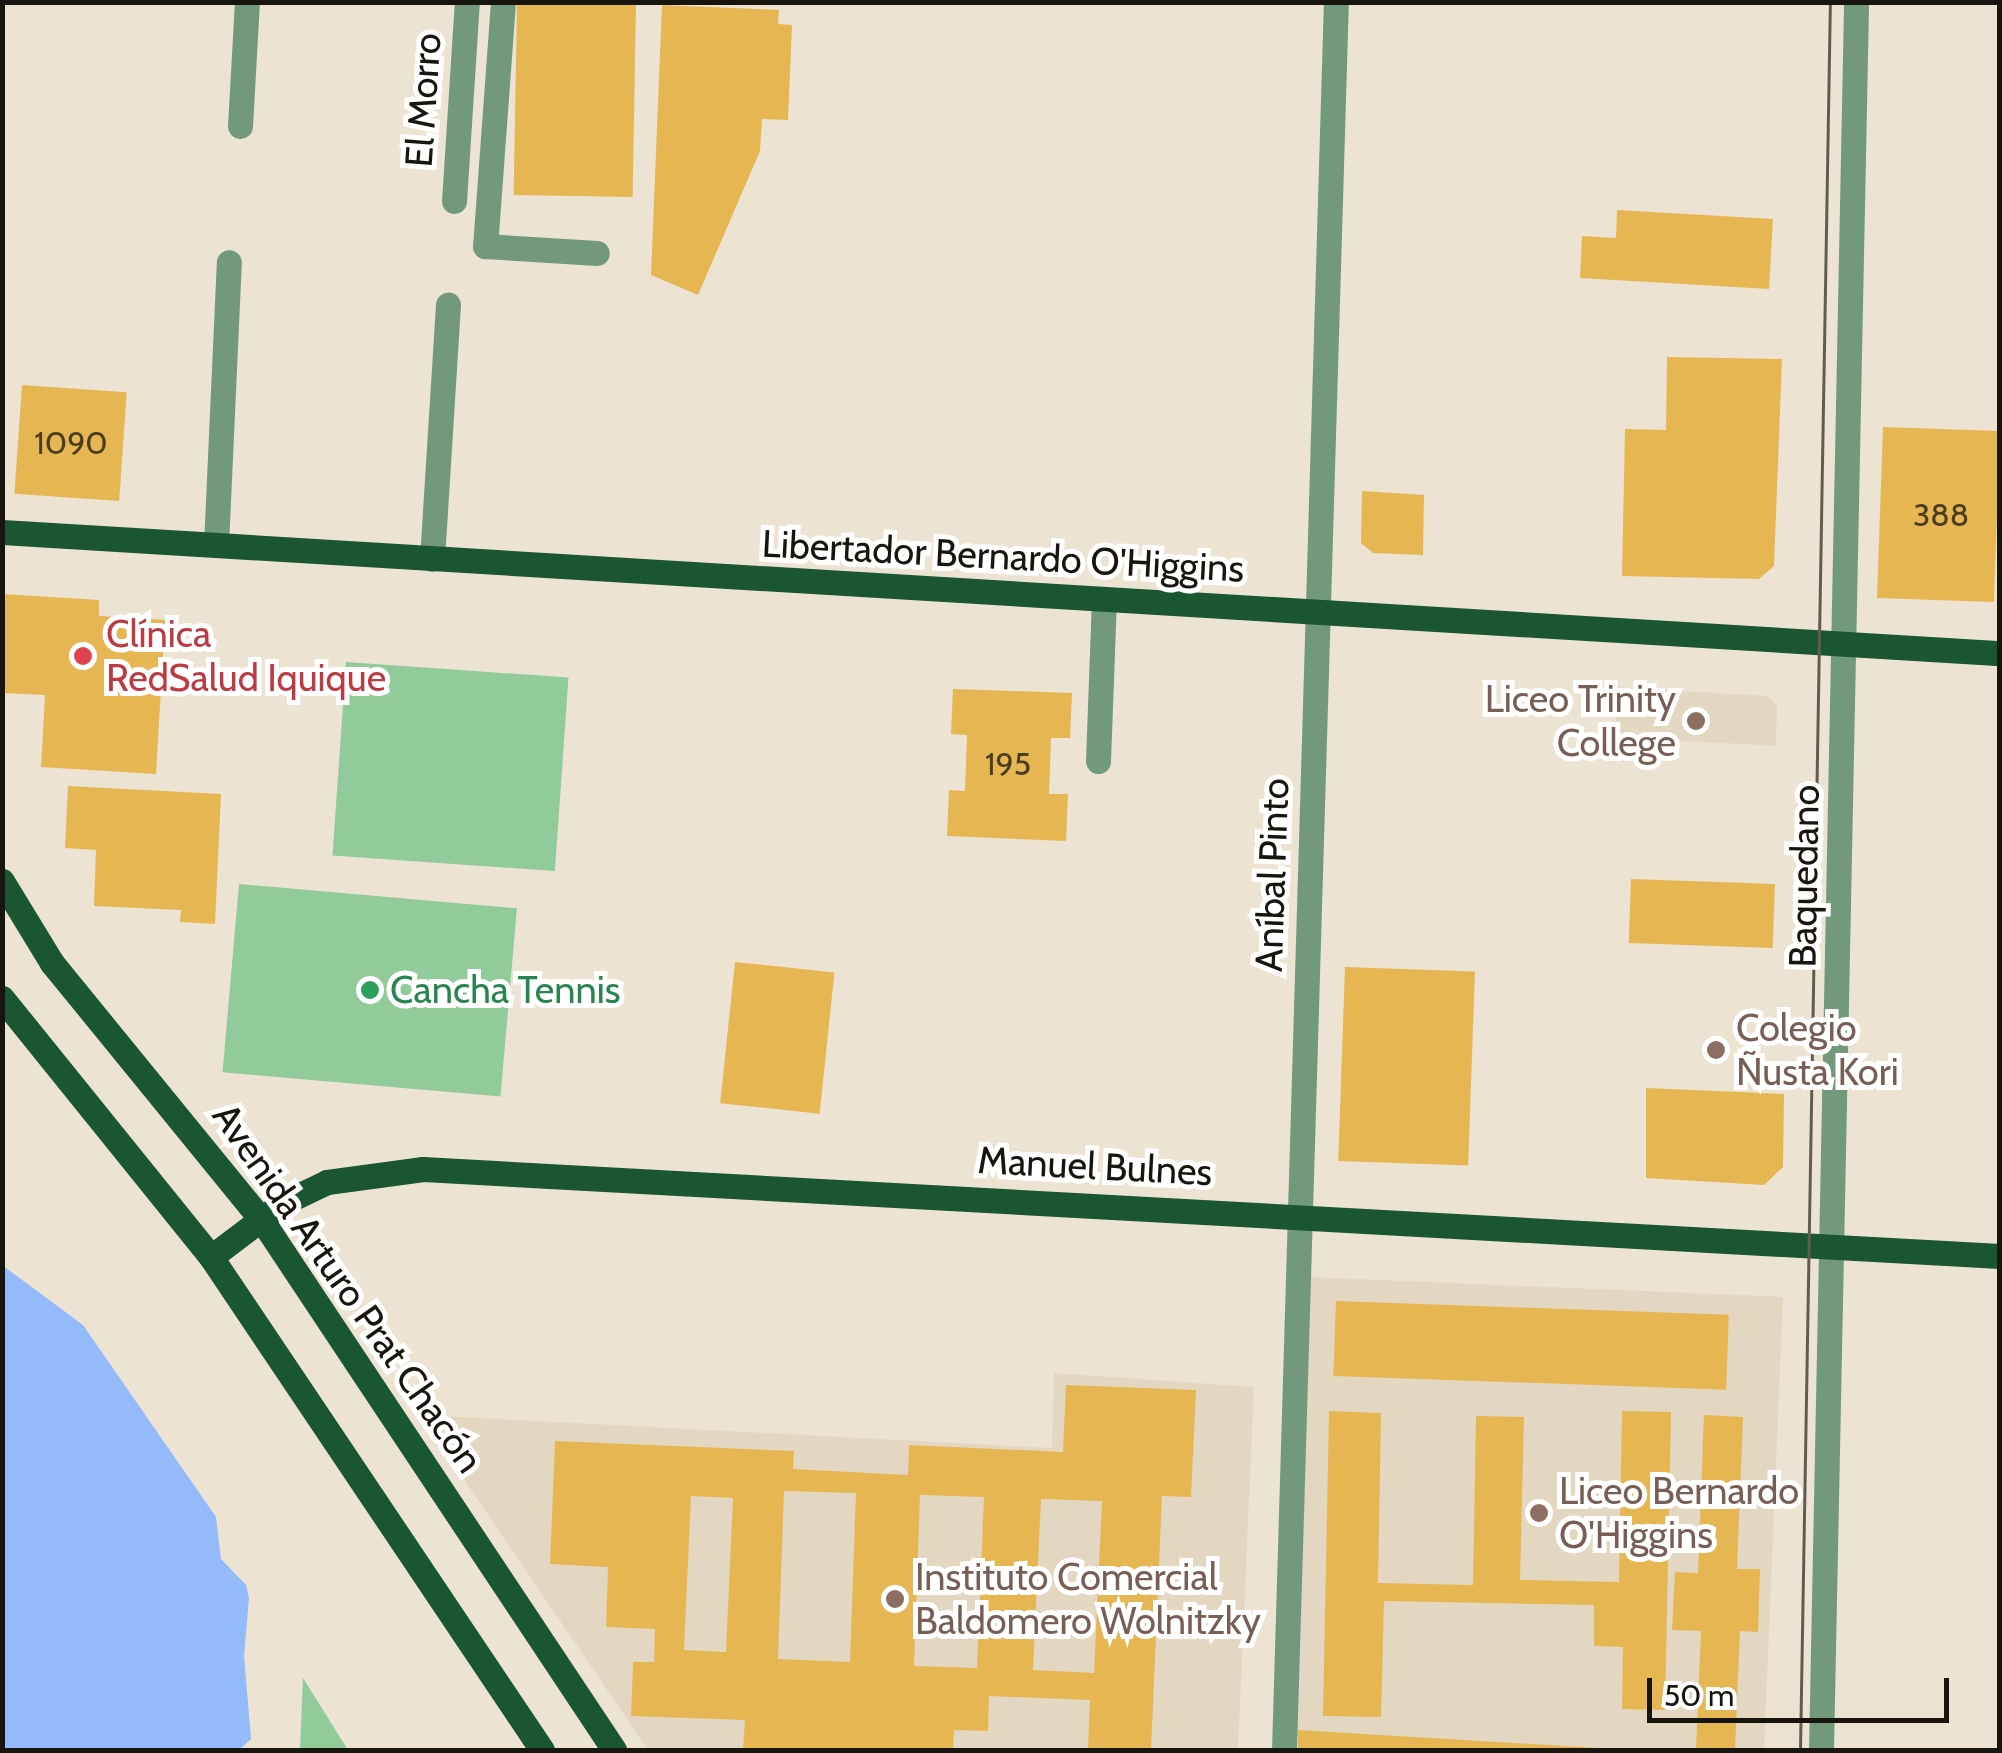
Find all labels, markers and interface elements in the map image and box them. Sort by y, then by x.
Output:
street label: El Morro [396,31,450,169]
house number: 1090 [34,424,108,462]
house number: 388 [1913,496,1969,534]
street label: Libertador Bernardo O'Higgins [761,521,1245,591]
place label: Clínica RedSalud Iquique [106,611,386,700]
marker: Clínica RedSalud Iquique [70,643,96,669]
place label: Liceo Trinity College [1485,676,1676,766]
marker: Liceo Trinity College [1685,710,1707,732]
house number: 195 [985,745,1031,783]
street label: Aníbal Pinto [1246,777,1298,973]
street label: Baquedano [1780,784,1828,968]
place label: Cancha Tennis [390,967,621,1013]
marker: Cancha Tennis [359,979,381,1001]
place label: Colegio Ñusta Kori [1736,1005,1899,1094]
marker: Colegio Ñusta Kori [1705,1039,1727,1061]
street label: Avenida Arturo Prat Chacón [203,1095,493,1481]
street label: Manuel Bulnes [977,1137,1213,1195]
place label: Liceo Bernardo O'Higgins [1559,1468,1799,1558]
marker: Liceo Bernardo O'Higgins [1528,1502,1550,1524]
place label: Instituto Comercial Baldomero Wolnitzky [915,1554,1261,1644]
marker: Instituto Comercial Baldomero Wolnitzky [884,1588,906,1610]
scale bar [1652,1658,1954,1720]
text: 50 m [1664,1677,1734,1714]

